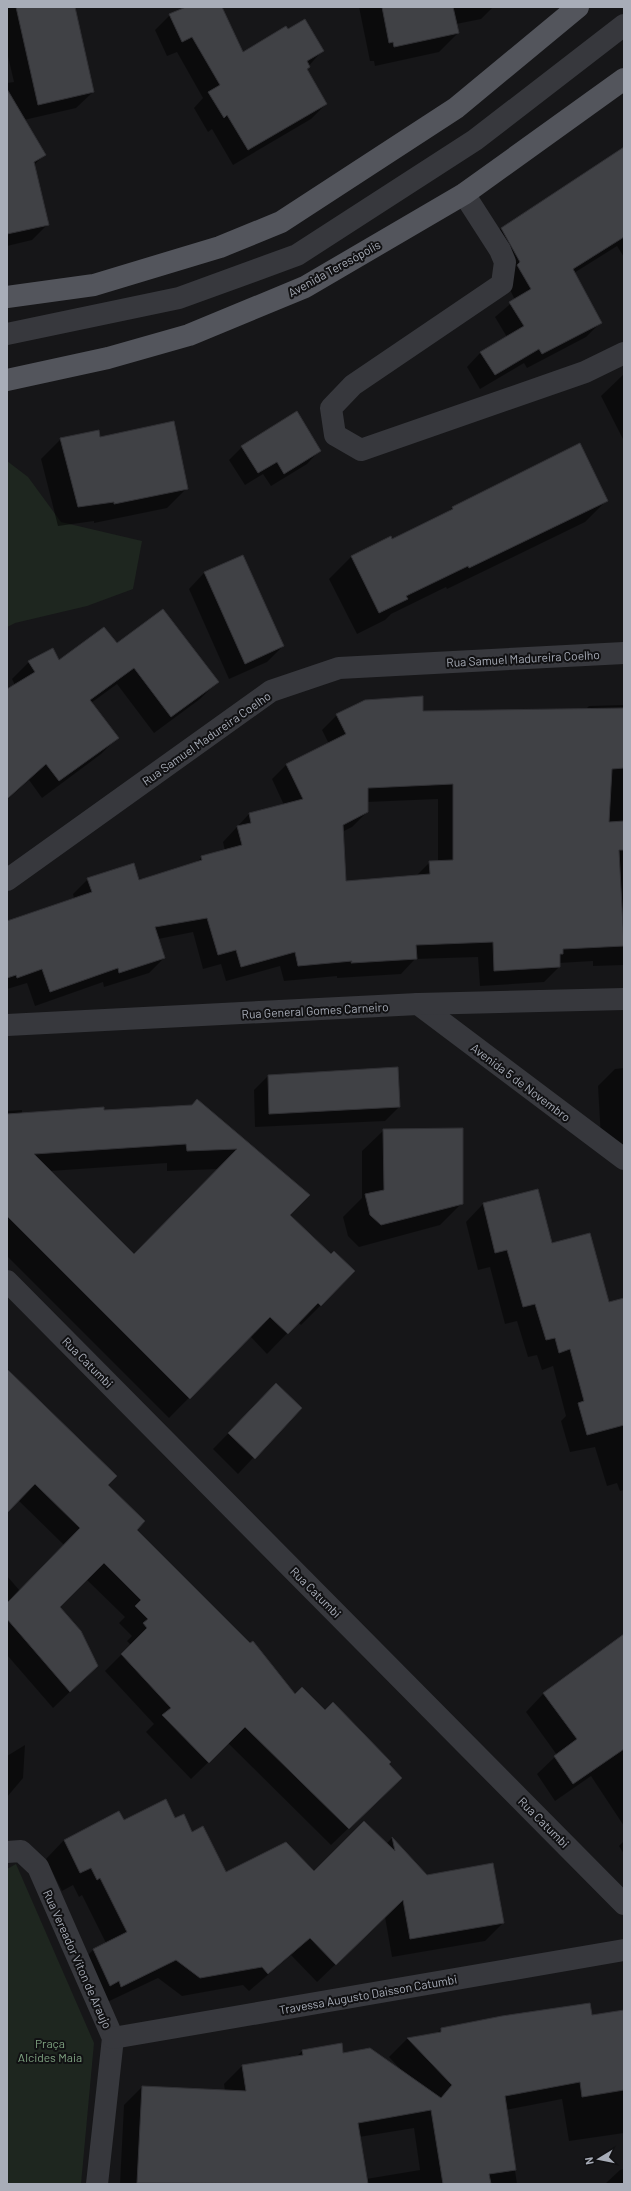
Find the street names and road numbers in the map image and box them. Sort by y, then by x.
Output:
street label: Avenida Teresópolis [285,237,383,299]
street label: Rua Samuel Madureira Coelho [446,647,600,669]
street label: Rua Samuel Madureira Coelho [139,688,273,788]
street label: Rua General Gomes Carneiro [241,999,389,1021]
street label: Avenida 5 de Novembro [468,1040,574,1124]
street label: Rua Catumbi [60,1334,116,1390]
street label: Rua Catumbi [288,1564,344,1620]
street label: Rua Catumbi [516,1794,572,1850]
street label: Rua Vereador Viton de Araujo [41,1887,115,2031]
street label: Travessa Augusto Daisson Catumbi [278,1971,458,2017]

